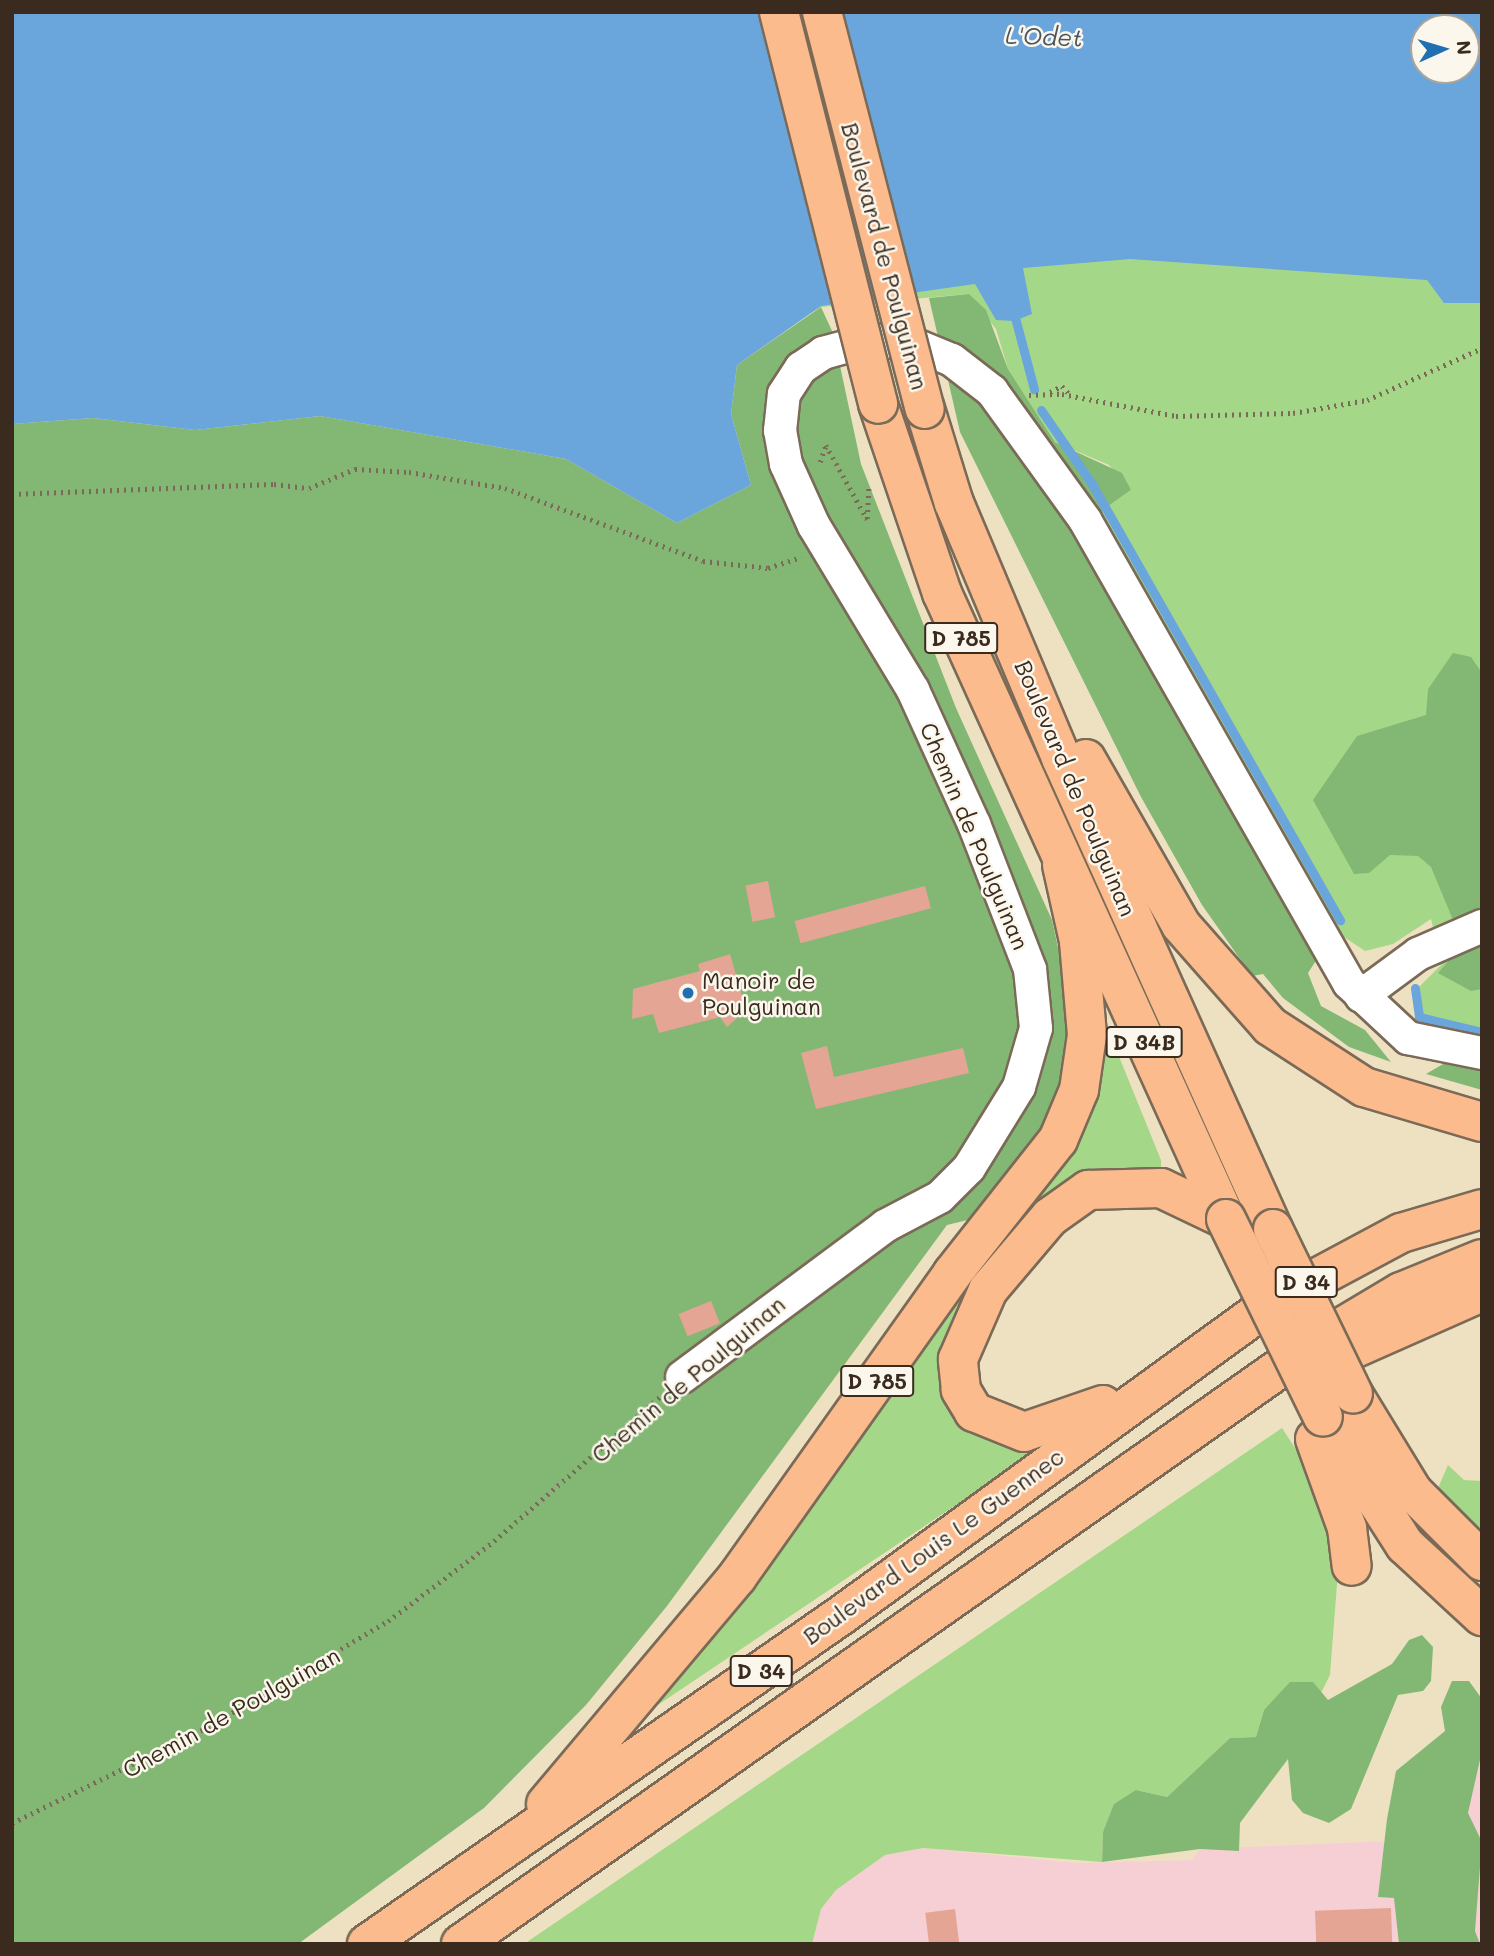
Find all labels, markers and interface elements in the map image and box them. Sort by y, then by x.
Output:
north arrow [1410,14,1480,84]
water label: L'Odet [1005,20,1083,52]
text: N [1451,40,1477,56]
street label: Boulevard de Poulguinan [836,119,934,393]
road number: D 785 [922,620,1000,656]
street label: Boulevard de Poulguinan [1009,656,1143,920]
street label: Chemin de Poulguinan [915,718,1035,954]
place label: Manoir de Poulguinan [702,966,821,1020]
marker: Manoir de Poulguinan [680,985,696,1001]
road number: D 34B [1106,1024,1182,1060]
road number: D 34 [1274,1264,1338,1300]
street label: Chemin de Poulguinan [586,1290,790,1468]
road number: D 785 [838,1364,916,1398]
street label: Boulevard Louis Le Guennec [797,1442,1069,1650]
street label: Chemin de Poulguinan [118,1641,344,1783]
road number: D 34 [730,1654,792,1688]

